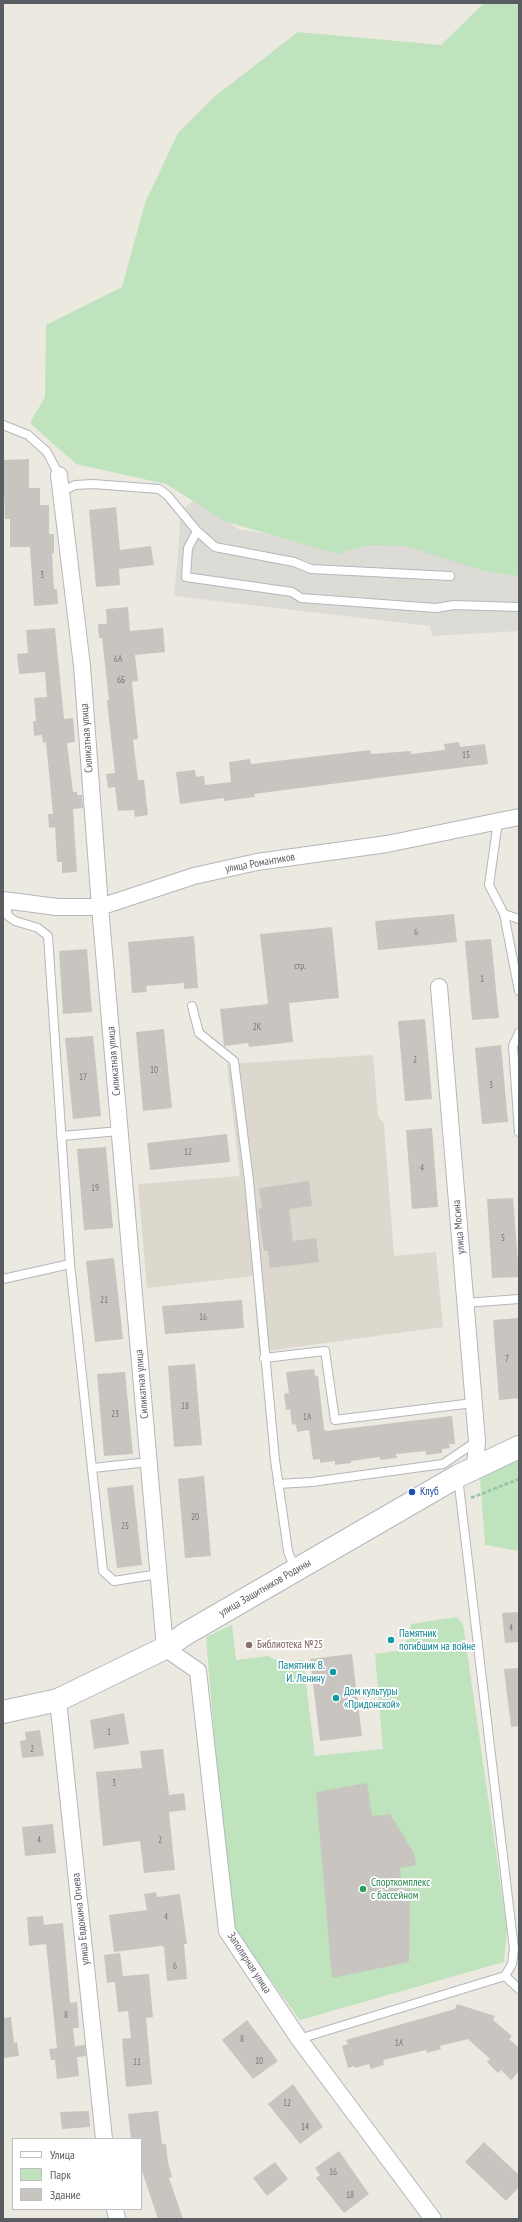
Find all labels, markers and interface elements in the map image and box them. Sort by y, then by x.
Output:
house number: 3 [40,570,44,580]
house number: 6А [114,654,122,664]
house number: 6Б [117,675,125,685]
street label: Силикатная улица [78,703,96,773]
house number: 15 [462,750,470,760]
street label: улица Романтиков [224,850,296,876]
house number: 6 [414,927,418,937]
house number: стр. [294,961,306,971]
house number: 1 [480,974,484,984]
house number: 2К [253,1022,261,1032]
street label: Силикатная улица [104,1026,124,1096]
house number: 2 [413,1055,417,1065]
house number: 10 [150,1065,158,1075]
house number: 17 [79,1072,87,1082]
house number: 3 [489,1080,493,1090]
house number: 12 [184,1147,192,1157]
house number: 4 [420,1163,424,1173]
house number: 19 [91,1183,99,1193]
street label: улица Мосина [450,1199,468,1255]
house number: 5 [501,1233,505,1243]
house number: 21 [100,1295,108,1305]
house number: 16 [199,1312,207,1322]
street label: Силикатная улица [132,1349,152,1419]
house number: 7 [505,1354,509,1364]
house number: 18 [181,1401,189,1411]
house number: 23 [111,1409,119,1419]
house number: 1А [303,1412,311,1422]
place label: Клуб [420,1485,439,1499]
marker: Клуб [407,1487,417,1497]
house number: 20 [191,1512,199,1522]
house number: 25 [121,1521,129,1531]
street label: улица Защитников Родины [217,1556,313,1620]
house number: 4 [509,1623,513,1633]
place label: Памятник погибшим на войне [399,1627,476,1653]
marker: Памятник погибшим на войне [386,1635,396,1645]
place label: Библиотека №25 [257,1638,323,1652]
marker: Библиотека №25 [244,1640,254,1650]
place label: Памятник В. И. Ленину [278,1659,325,1685]
marker: Памятник В. И. Ленину [328,1667,338,1677]
place label: Дом культуры «Придонской» [344,1685,400,1711]
marker: Дом культуры «Придонской» [331,1693,341,1703]
house number: 1 [107,1727,111,1737]
house number: 2 [30,1744,34,1754]
house number: 3 [112,1778,116,1788]
house number: 4 [37,1835,41,1845]
house number: 2 [158,1835,162,1845]
street label: улица Евдокима Огнева [70,1872,92,1966]
place label: Спорткомплекс с бассейном [371,1876,430,1902]
marker: Спорткомплекс с бассейном [358,1884,368,1894]
house number: 4 [164,1912,168,1922]
street label: Заполярная улица [224,1930,274,1996]
house number: 6 [173,1961,177,1971]
house number: 8 [64,2010,68,2020]
house number: 8 [240,2034,244,2044]
house number: 1А [395,2038,403,2048]
house number: 10 [255,2056,263,2066]
house number: 11 [133,2057,141,2067]
house number: 12 [283,2098,291,2108]
house number: 14 [301,2122,309,2132]
legend [12,2138,142,2210]
text: Улица [50,2147,75,2162]
text: Парк [50,2167,71,2182]
house number: 16 [329,2167,337,2177]
text: Здание [50,2187,81,2202]
house number: 18 [346,2190,354,2200]

